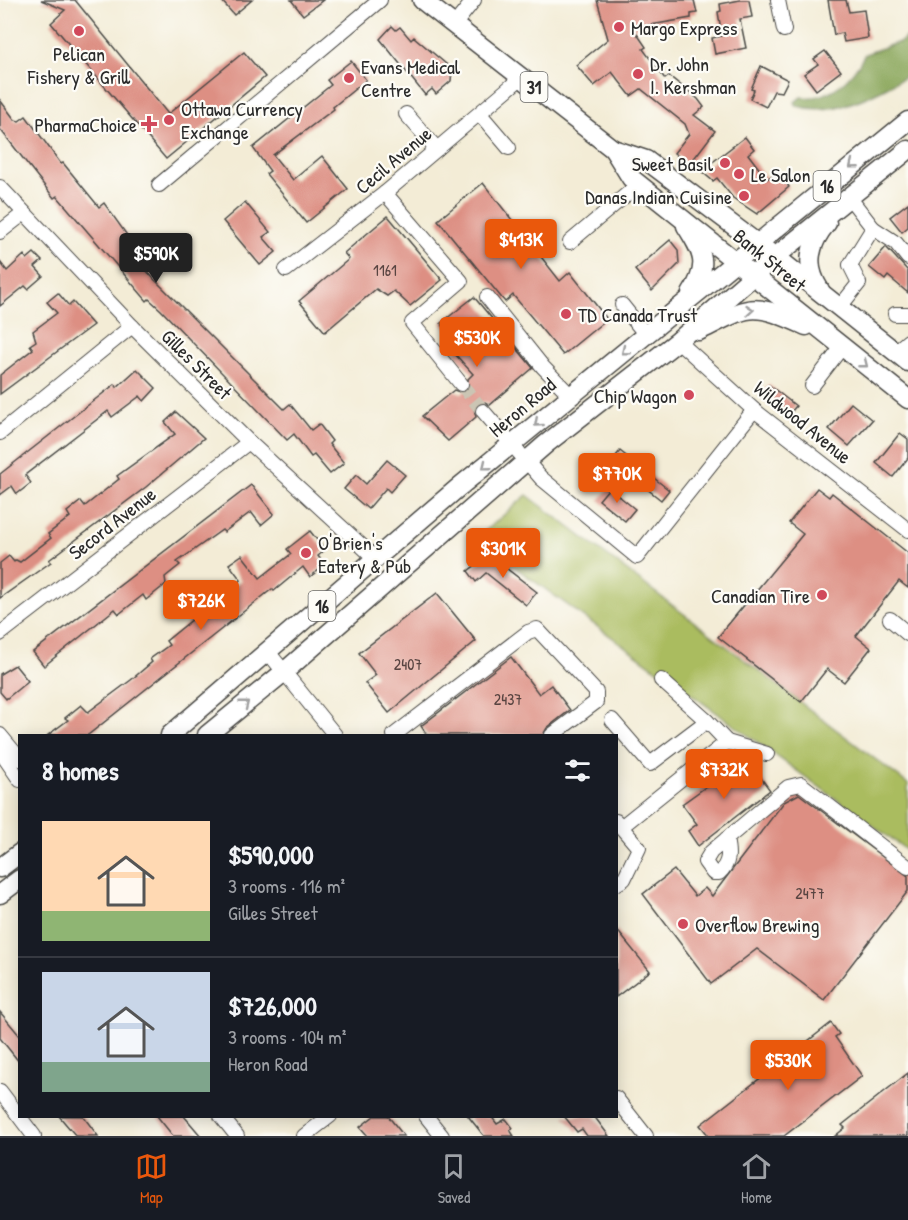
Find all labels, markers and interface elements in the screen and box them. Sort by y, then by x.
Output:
place label: Margo Express [631,14,738,41]
marker: Margo Express [612,20,626,34]
marker: Pelican Fishery & Grill [72,24,86,38]
place label: Pelican Fishery & Grill [27,40,131,90]
place label: Dr. John I. Kershman [650,50,736,100]
place label: Evans Medical Centre [361,53,461,103]
marker: Dr. John I. Kershman [631,67,645,81]
marker: Evans Medical Centre [342,71,356,85]
road number: 31 [520,72,548,102]
place label: Ottawa Currency Exchange [181,95,303,145]
place label: PharmaChoice [34,111,137,138]
marker: Ottawa Currency Exchange [162,113,176,127]
marker: PharmaChoice [142,117,156,131]
street label: Cecil Avenue [349,120,437,200]
place label: Sweet Basil [632,150,714,177]
marker: Sweet Basil [718,156,732,170]
one-way arrow [848,158,859,169]
place label: Le Salon [751,161,810,188]
marker: Le Salon [732,167,746,181]
road number: 16 [814,171,840,201]
place label: Danas Indian Cuisine [585,183,732,210]
marker: Danas Indian Cuisine [737,189,751,203]
pin: $413K [479,219,563,270]
street label: Bank Street [728,222,813,298]
text: $413K [499,225,543,252]
pin: $590K [114,233,198,284]
text: $590K [133,239,179,266]
house number: 1161 [373,259,397,281]
place label: TD Canada Trust [578,301,698,328]
one-way arrow [746,304,755,317]
marker: TD Canada Trust [559,307,573,321]
pin: $530K [435,317,519,368]
street label: Gilles Street [156,323,239,406]
text: $530K [454,323,500,350]
one-way arrow [621,344,632,355]
one-way arrow [857,357,868,368]
street label: Heron Road [483,371,561,443]
street label: Wildwood Avenue [748,374,858,470]
place label: Chip Wagon [594,382,677,409]
marker: Chip Wagon [682,388,696,402]
one-way arrow [535,416,545,427]
pin: $770K [575,453,659,504]
one-way arrow [482,459,493,470]
text: $770K [592,459,642,486]
street label: Secord Avenue [63,480,161,566]
pin: $301K [461,528,545,579]
place label: O'Brien's Eatery & Pub [318,529,411,579]
text: $301K [480,534,526,561]
marker: O'Brien's Eatery & Pub [299,546,313,560]
pin: $726K [159,580,243,631]
place label: Canadian Tire [711,582,810,609]
text: $726K [177,586,225,613]
marker: Canadian Tire [815,588,829,602]
road number: 16 [308,591,336,621]
house number: 2407 [394,653,422,675]
house number: 2437 [494,688,522,710]
one-way arrow [238,700,249,711]
pin: $732K [682,749,766,800]
text: 8 homes [42,753,119,788]
icon: filters [561,754,594,787]
text: $732K [700,755,748,782]
text: $590,000 [228,837,314,872]
icon: home [90,845,162,917]
text: 3 rooms · 116 m² [228,872,345,899]
house number: 2477 [795,882,825,904]
text: Gilles Street [228,899,318,926]
place label: Overflow Brewing [695,911,820,938]
marker: Overflow Brewing [676,917,690,931]
text: $726,000 [228,988,317,1023]
icon: home [90,996,162,1068]
text: 3 rooms · 104 m² [228,1023,346,1050]
pin: $530K [746,1040,830,1091]
text: $530K [765,1046,811,1073]
text: Heron Road [228,1050,308,1077]
tab: Map [135,1150,168,1208]
tab: Saved [437,1150,470,1208]
tab: Home [740,1150,773,1208]

